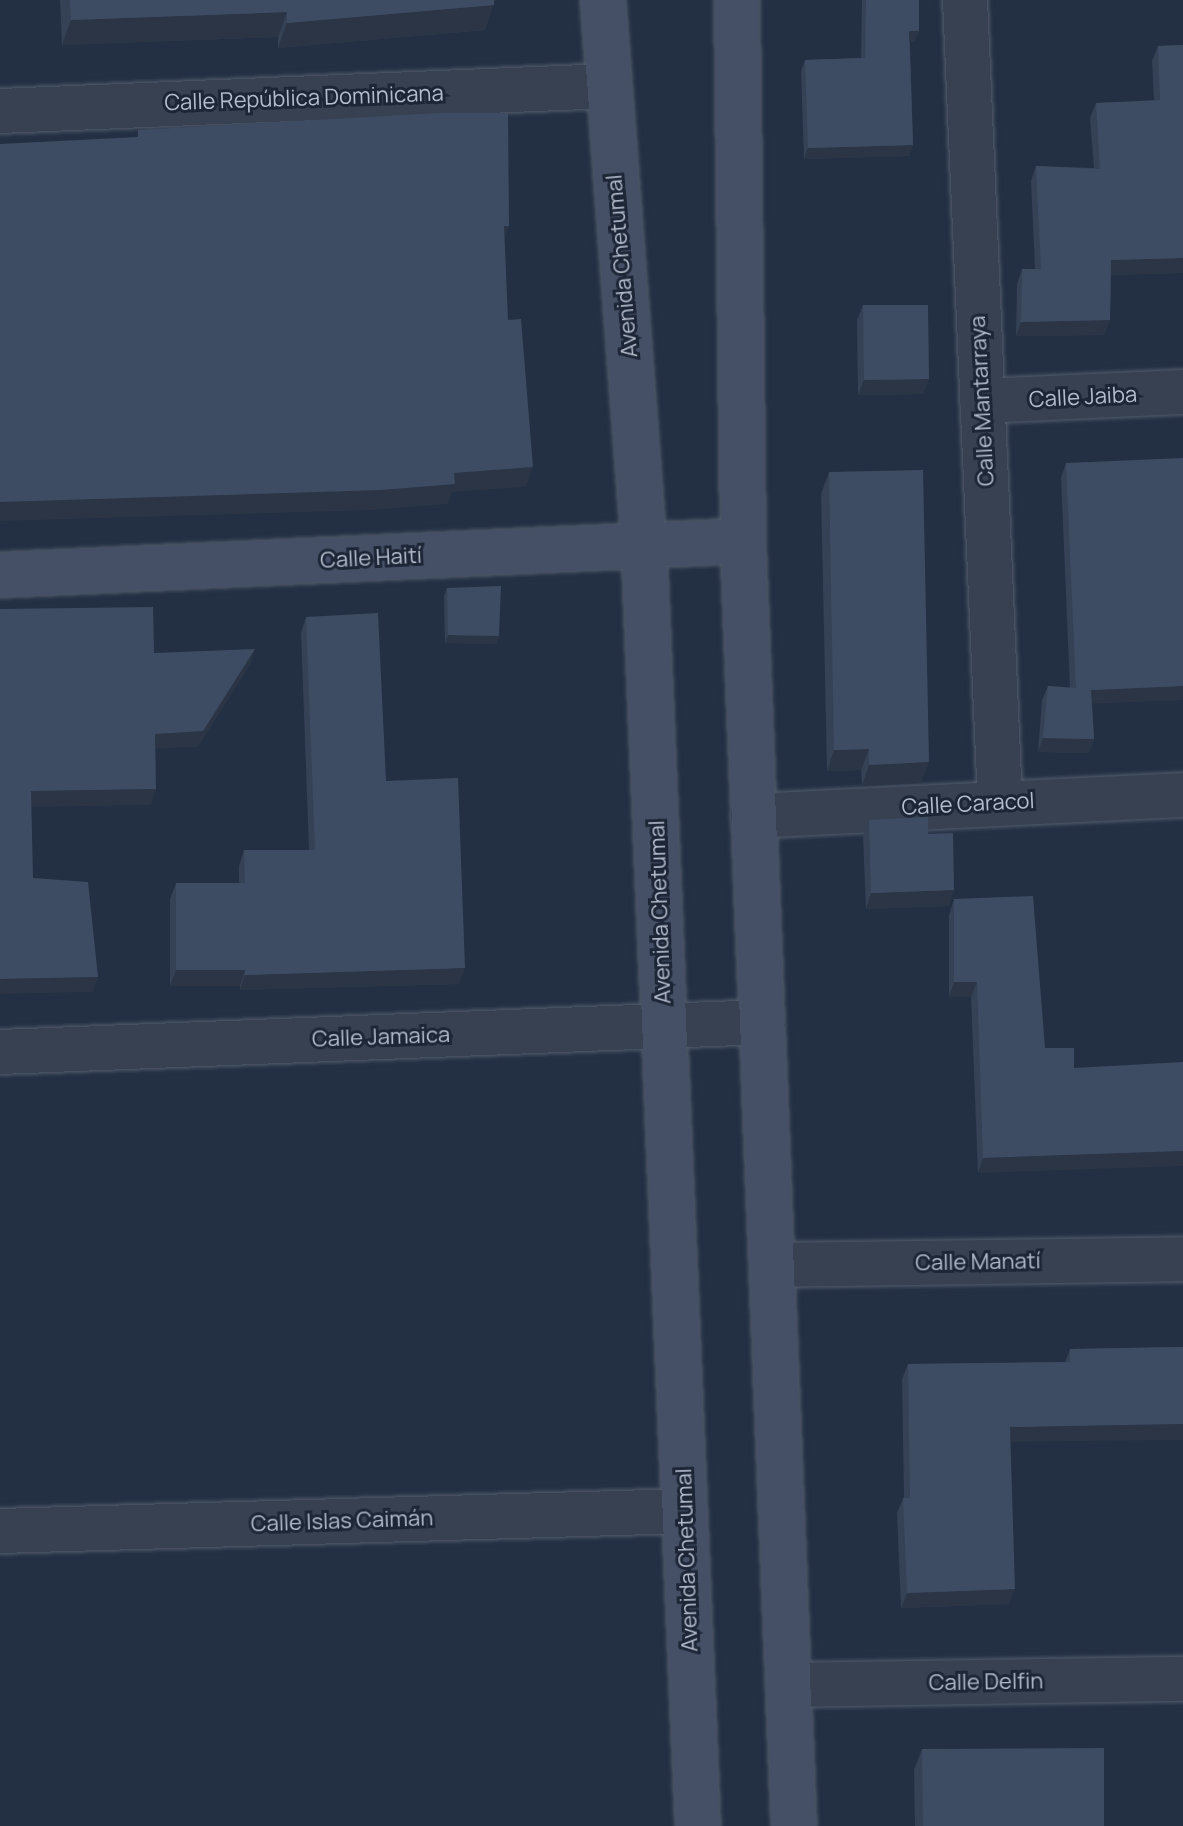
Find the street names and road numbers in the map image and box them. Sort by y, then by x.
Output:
street label: Calle República Dominicana [164,80,444,116]
street label: Avenida Chetumal [601,173,643,359]
street label: Calle Mantarraya [964,315,1000,487]
street label: Calle Jaiba [1028,381,1138,413]
street label: Calle Haití [319,542,423,574]
street label: Calle Caracol [901,787,1035,821]
street label: Avenida Chetumal [644,820,676,1004]
street label: Calle Jamaica [311,1021,451,1053]
street label: Calle Manatí [915,1248,1041,1276]
street label: Avenida Chetumal [671,1468,703,1652]
street label: Calle Islas Caimán [250,1505,434,1537]
street label: Calle Delfin [928,1668,1044,1696]

